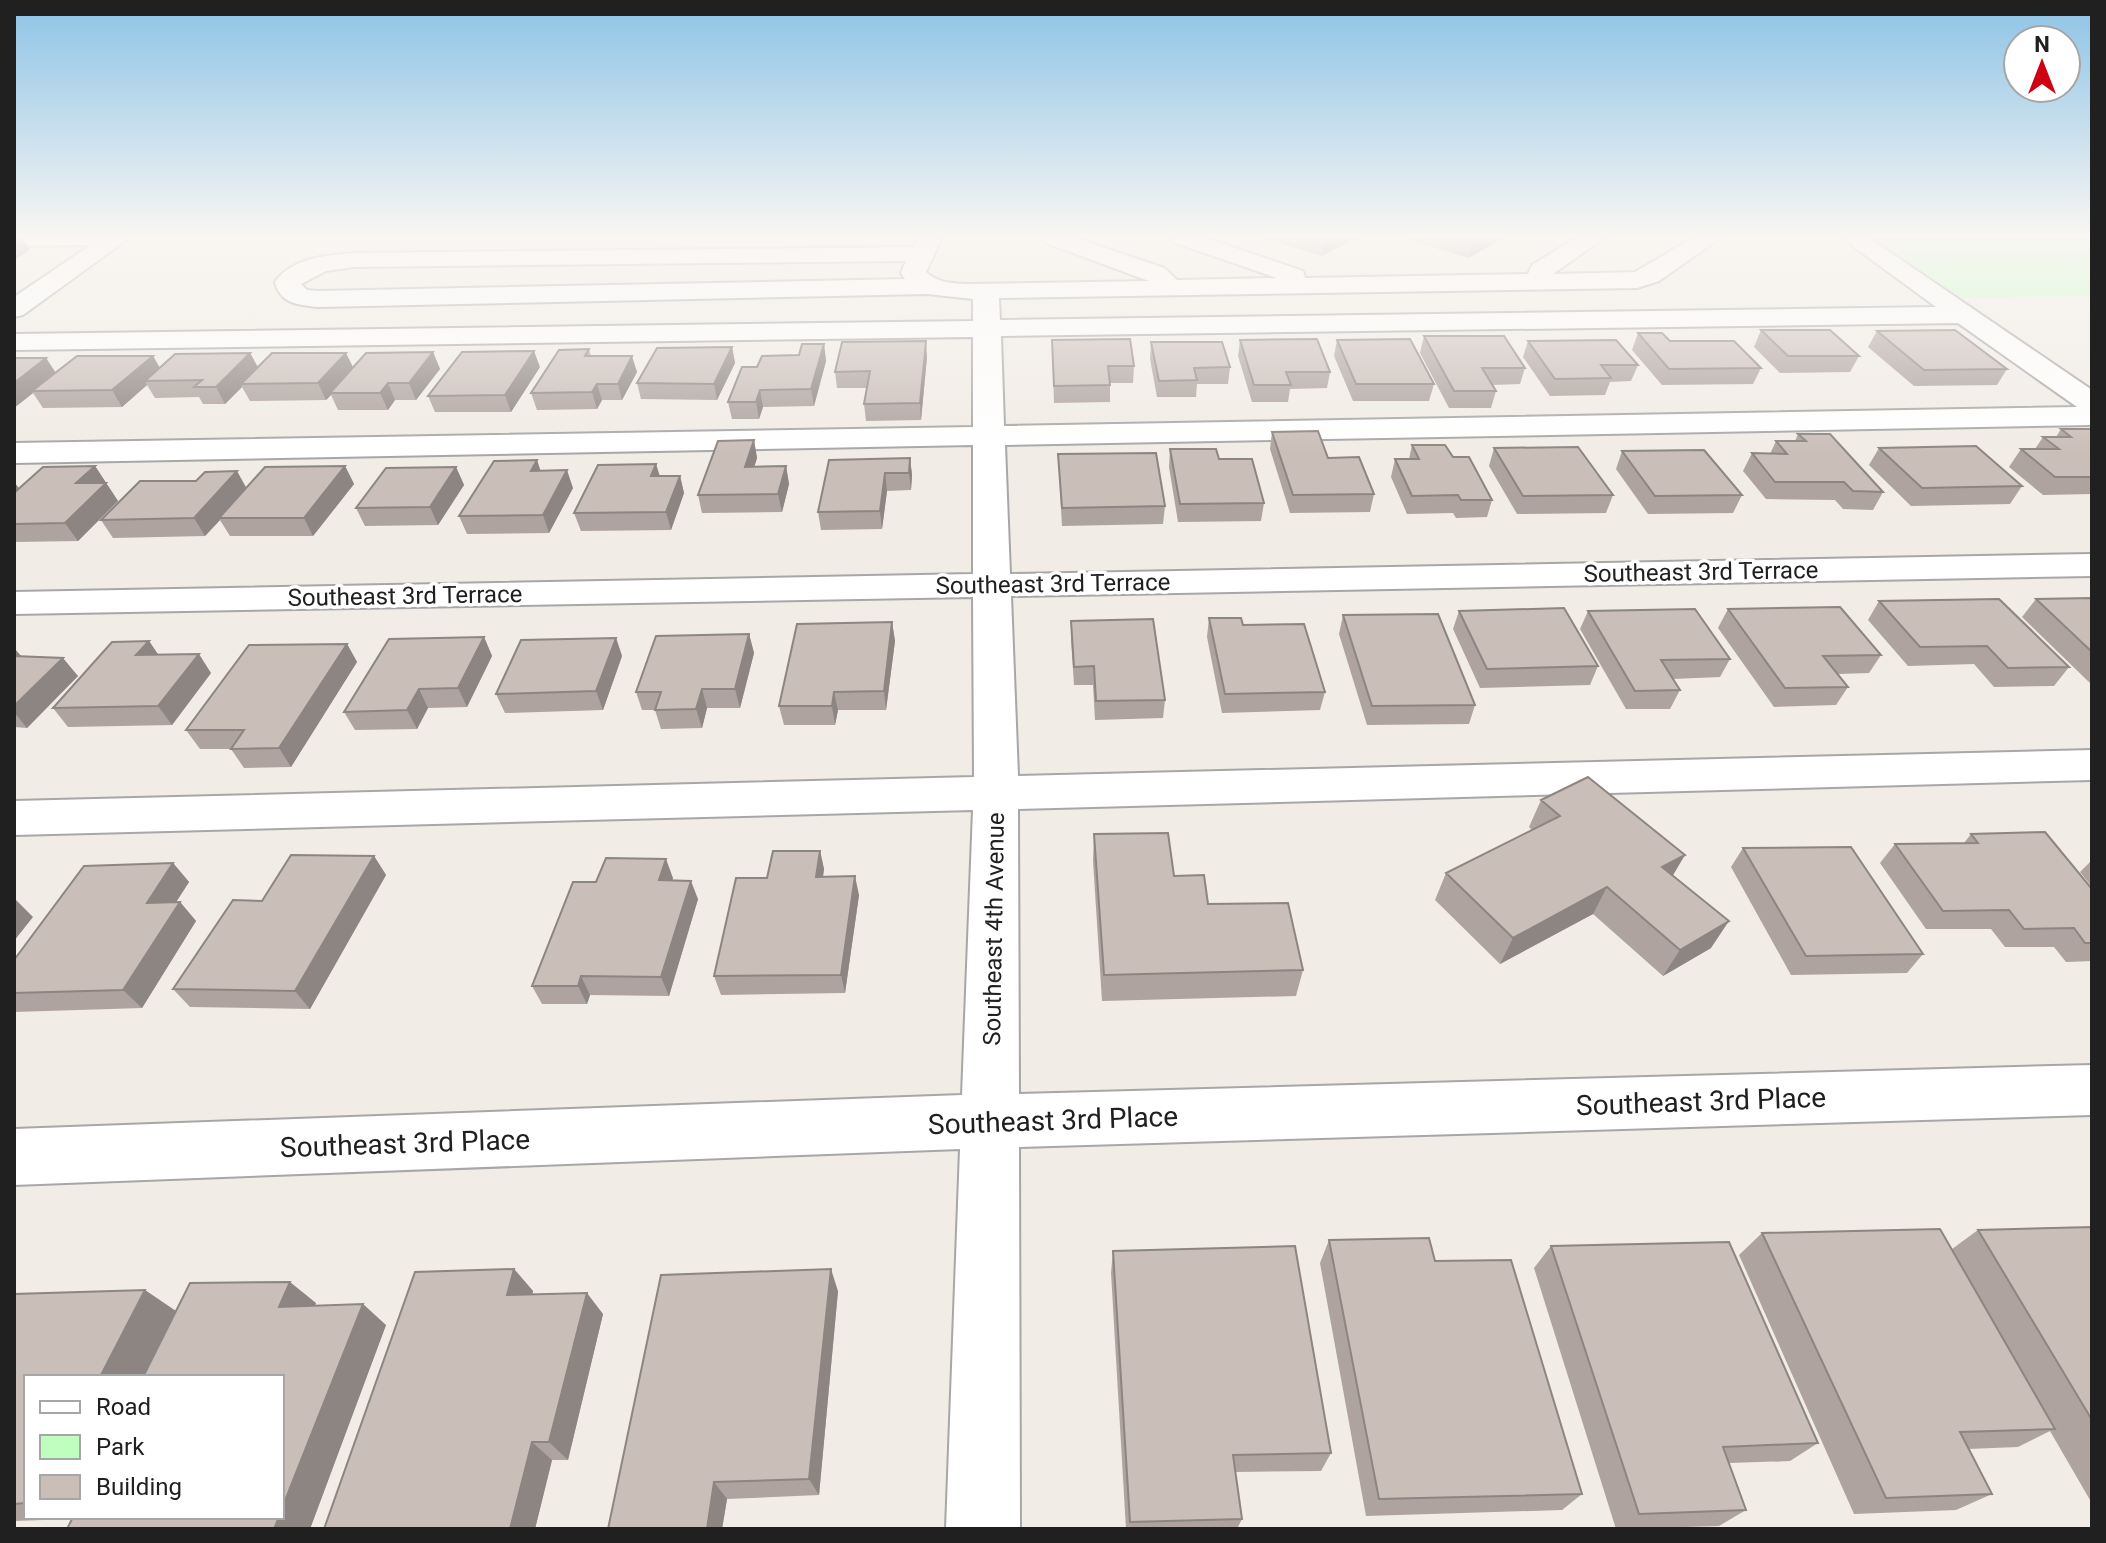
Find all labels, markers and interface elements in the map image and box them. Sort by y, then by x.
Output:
north arrow [2002,24,2082,104]
text: N [2034,32,2050,57]
street label: Southeast 3rd Terrace [1583,556,1819,588]
street label: Southeast 3rd Terrace [935,568,1171,600]
street label: Southeast 3rd Terrace [287,580,523,612]
street label: Southeast 4th Avenue [978,812,1010,1046]
street label: Southeast 3rd Place [1575,1081,1827,1122]
street label: Southeast 3rd Place [927,1100,1179,1141]
street label: Southeast 3rd Place [279,1123,531,1164]
legend [24,1375,284,1519]
text: Road [96,1393,151,1421]
text: Park [96,1433,145,1461]
text: Building [96,1473,182,1501]

